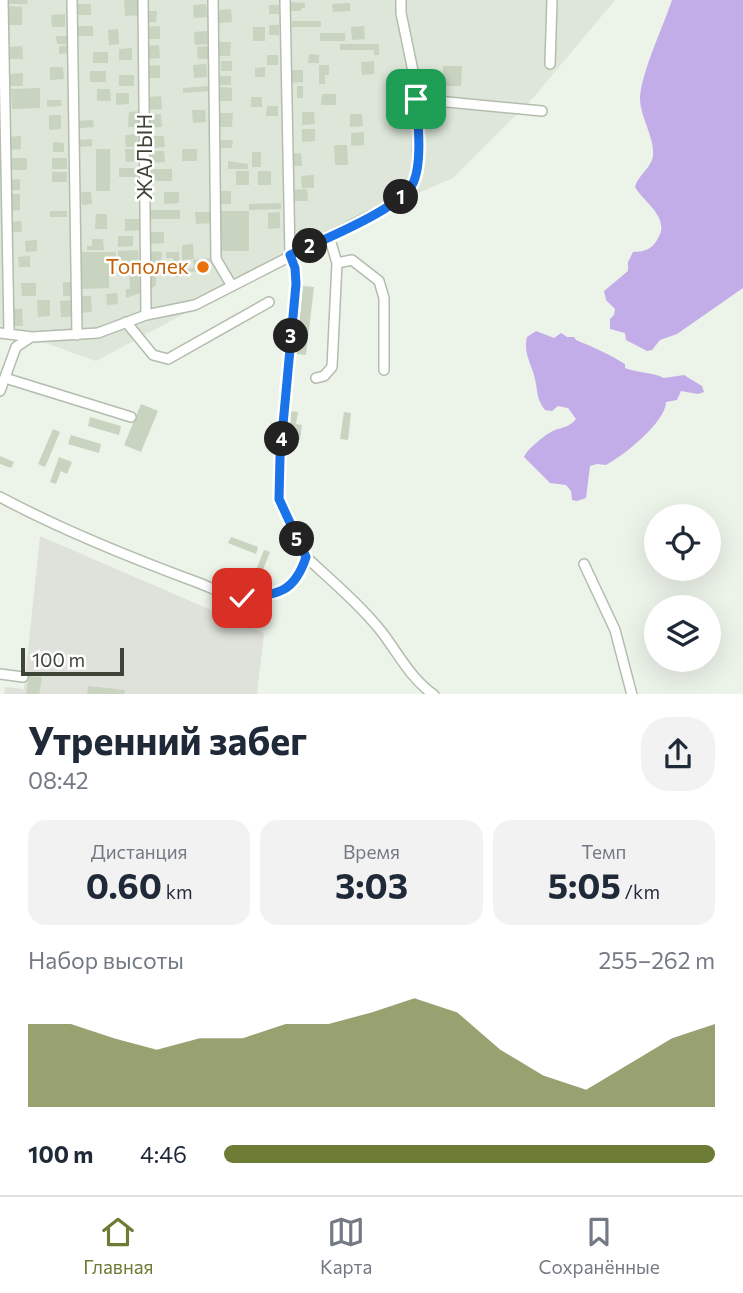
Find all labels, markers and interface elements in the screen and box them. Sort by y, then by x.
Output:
pin [386,69,446,129]
icon: arrive [397,80,435,118]
street label: ЖАЛЫН [131,114,156,200]
pin: 1 [384,180,418,214]
text: 1 [396,185,405,208]
pin: 2 [292,229,328,264]
text: 2 [304,234,315,257]
place label: Тополек [106,253,189,278]
marker: Тополек [195,259,211,275]
pin: 3 [274,318,308,354]
text: 3 [285,324,296,347]
pin: 4 [264,422,300,457]
text: 4 [276,427,287,450]
map controls [644,504,721,672]
button: locate [644,504,721,581]
pin: 5 [280,522,314,556]
text: 5 [291,527,302,550]
pin [212,568,272,628]
icon: check [223,579,261,617]
button: layers [644,595,721,672]
scale bar [21,646,124,677]
text: 100 m [32,648,85,671]
text: Утренний забег [28,716,307,763]
button: share [641,717,715,791]
text: 08:42 [28,766,89,794]
text: Дистанция [91,840,188,863]
text: Время [343,840,400,863]
text: Темп [581,840,626,863]
text: 0.60 [86,863,162,906]
text: 3:03 [335,863,408,906]
text: 5:05 [548,863,621,906]
text: km [162,880,193,903]
text: /km [621,880,660,903]
text: Набор высоты [28,946,184,974]
text: 255–262 m [598,946,715,974]
text: 100 m [28,1140,93,1168]
text: 4:46 [140,1140,187,1168]
tab: Главная [83,1213,154,1278]
tab: Карта [320,1213,372,1278]
tab: Сохранённые [539,1213,660,1278]

